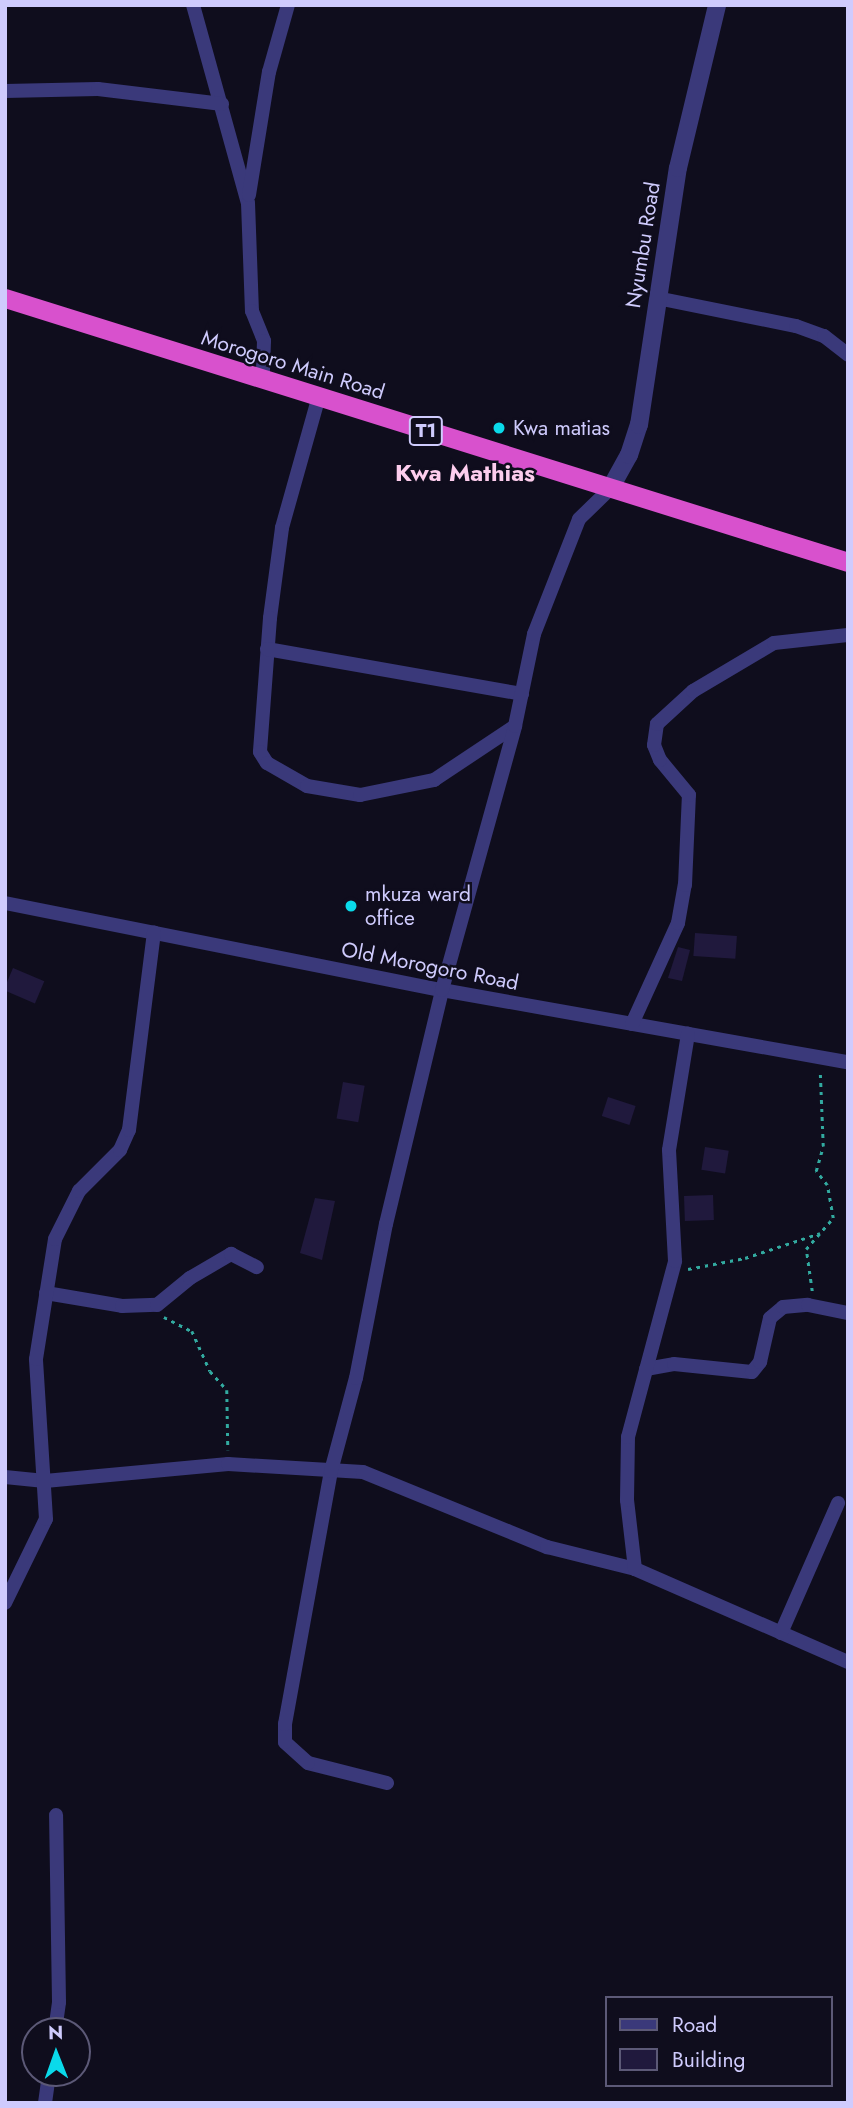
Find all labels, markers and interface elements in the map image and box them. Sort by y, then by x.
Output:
street label: Nyumbu Road [621,180,665,310]
street label: Morogoro Main Road [198,325,388,405]
place label: Kwa matias [513,415,610,441]
road number: T1 [408,416,444,446]
marker: Kwa matias [491,420,507,436]
district label: Kwa Mathias [395,459,535,487]
place label: mkuza ward office [365,881,471,931]
marker: mkuza ward office [343,898,359,914]
street label: Old Morogoro Road [339,936,521,996]
legend [604,1996,832,2087]
text: Road [672,2010,717,2040]
north arrow [21,2017,91,2087]
text: N [48,2019,63,2046]
text: Building [672,2045,745,2075]

